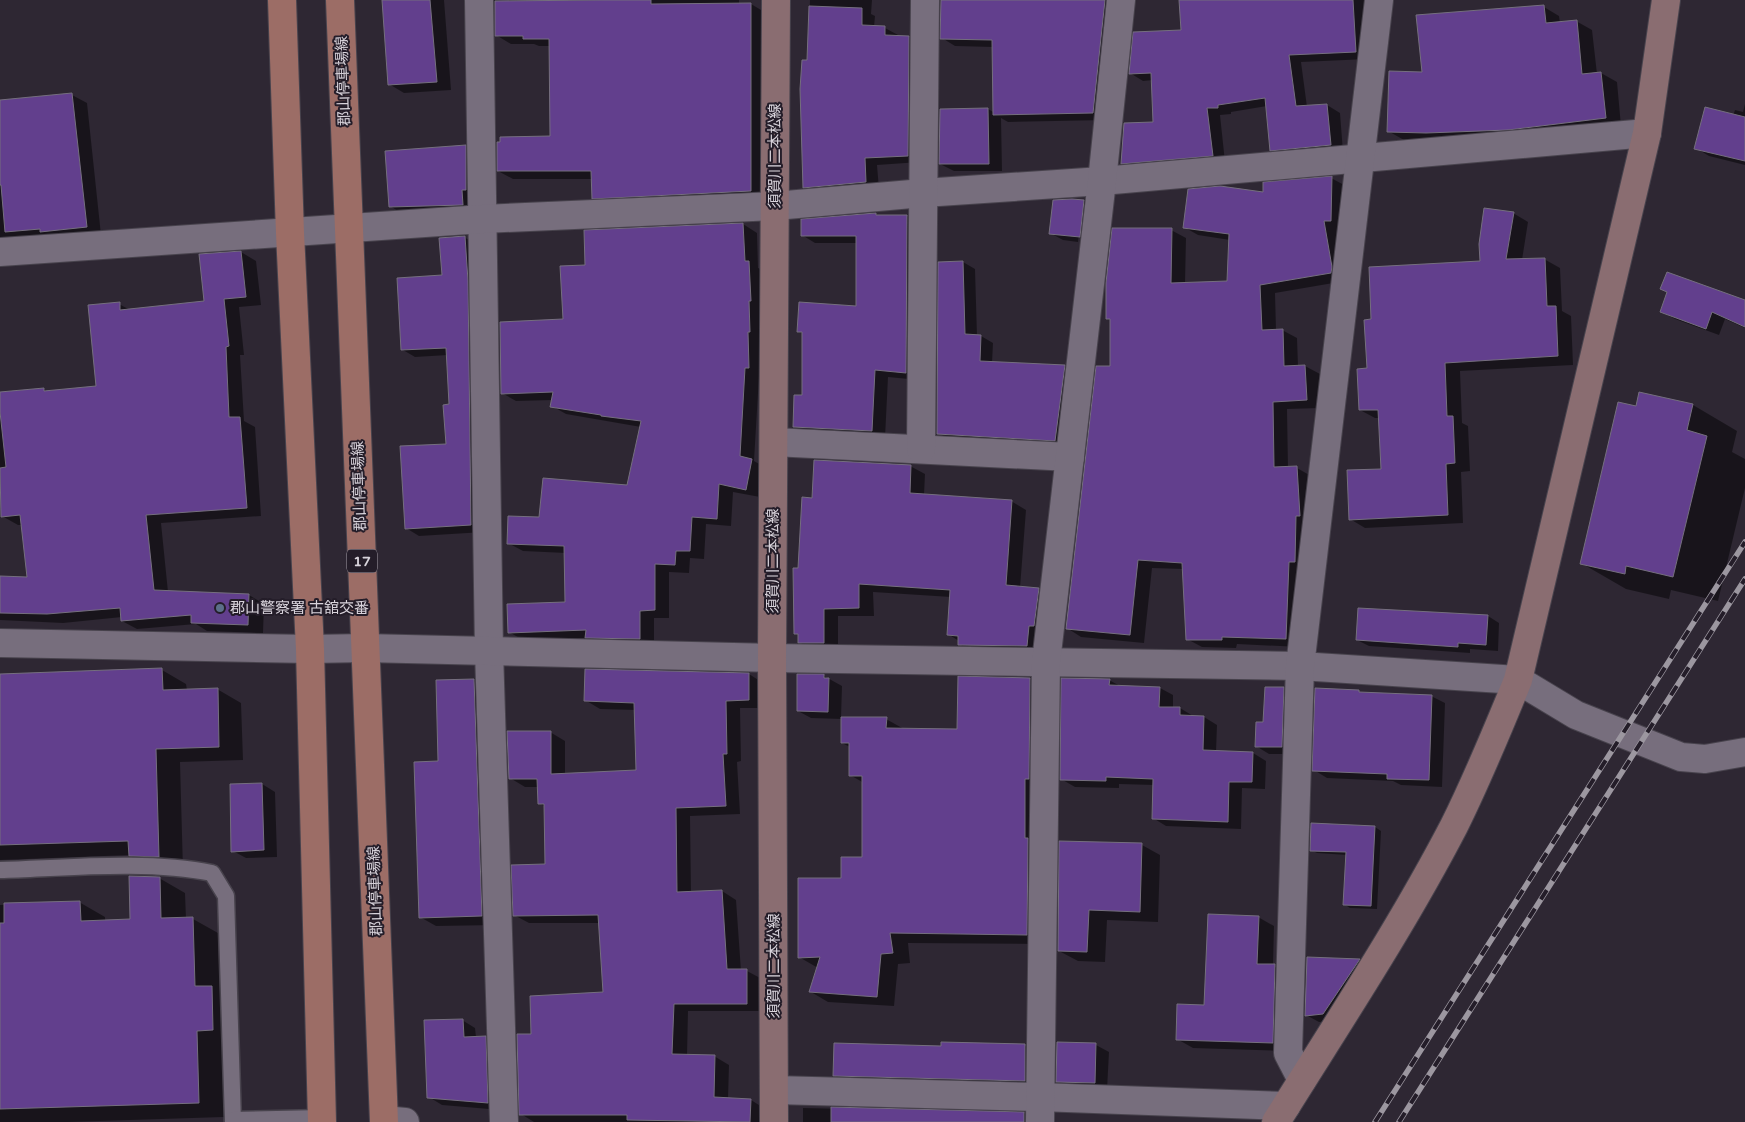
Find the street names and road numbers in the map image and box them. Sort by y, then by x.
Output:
street label: 郡山停車場線 [332,36,354,126]
street label: 須賀川二本松線 [766,103,784,209]
street label: 郡山停車場線 [348,441,370,531]
street label: 須賀川二本松線 [764,508,782,614]
road number: 17 [347,550,377,572]
street label: 郡山停車場線 [364,846,386,936]
street label: 須賀川二本松線 [765,913,783,1019]

